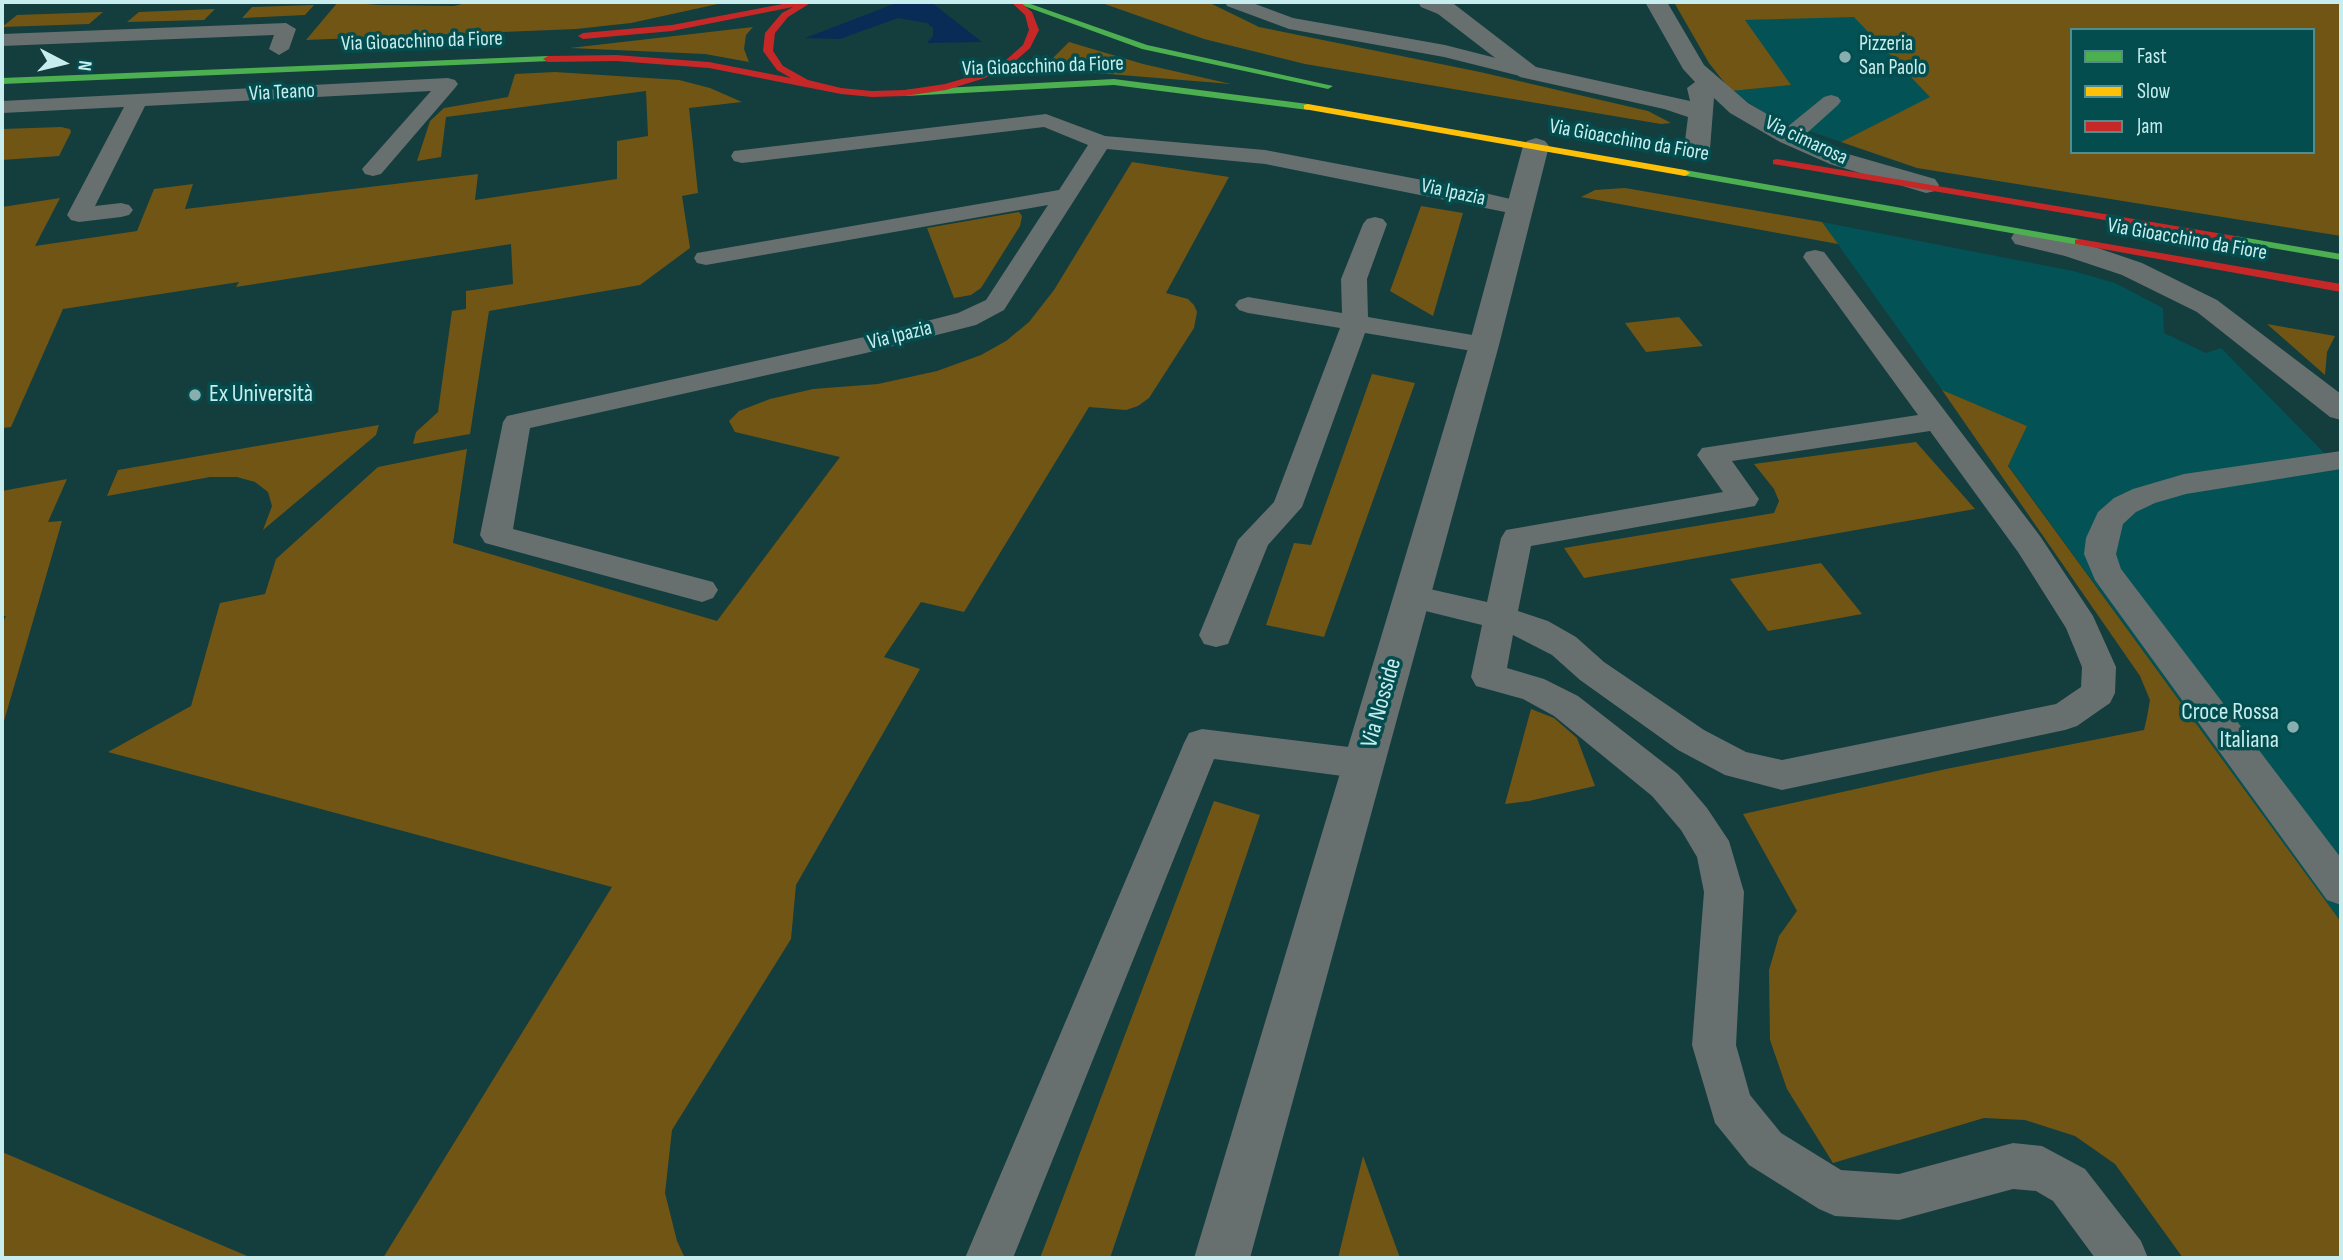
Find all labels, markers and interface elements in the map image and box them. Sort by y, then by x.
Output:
street label: Via Gioacchino da Fiore [341,27,503,57]
north arrow [28,28,98,98]
legend [2070,28,2315,154]
place label: Pizzeria San Paolo [1859,32,1926,82]
text: Fast [2137,44,2167,69]
marker: Pizzeria San Paolo [1837,49,1853,65]
street label: Via Gioacchino da Fiore [962,52,1124,82]
text: N [72,59,96,72]
street label: Via Teano [248,79,316,107]
text: Slow [2137,79,2170,104]
street label: Via cimarosa [1761,111,1851,171]
text: Jam [2137,114,2163,139]
street label: Via Gioacchino da Fiore [1547,115,1711,167]
street label: Via Ipazia [1418,174,1488,212]
street label: Via Gioacchino da Fiore [2105,214,2269,266]
street label: Via Ipazia [865,316,935,356]
place label: Ex Università [209,381,313,409]
marker: Ex Università [187,387,203,403]
street label: Via Nosside [1356,655,1408,751]
place label: Croce Rossa Italiana [2181,699,2279,755]
marker: Croce Rossa Italiana [2285,719,2301,735]

